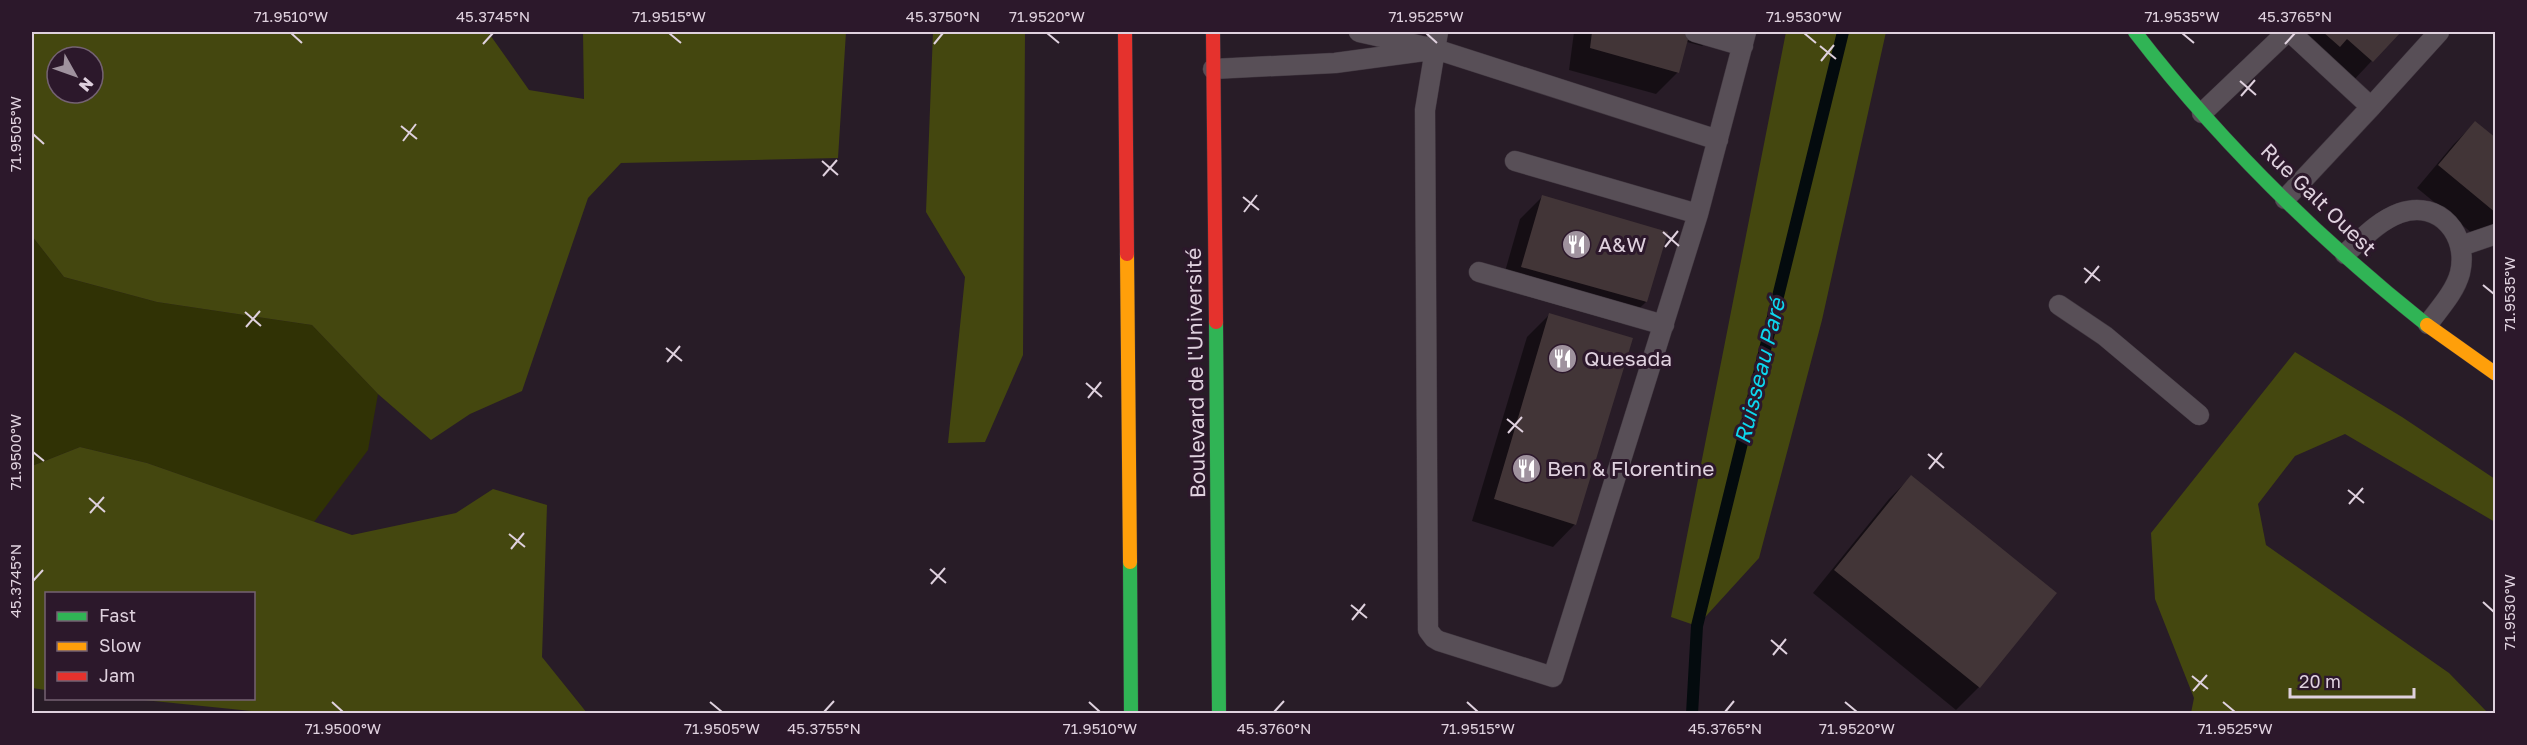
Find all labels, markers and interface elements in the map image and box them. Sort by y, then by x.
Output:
text: 71.9510°W [254,7,328,25]
text: 45.3745°N [456,7,530,25]
text: 71.9515°W [632,7,706,25]
text: 45.3750°N [906,7,980,25]
text: 71.9520°W [1009,7,1085,25]
text: 71.9525°W [1388,7,1464,25]
text: 71.9530°W [1766,7,1842,25]
text: 71.9535°W [2144,7,2220,25]
text: 45.3765°N [2258,7,2332,25]
north arrow [45,45,105,105]
text: N [75,74,98,96]
text: 71.9505°W [6,96,24,172]
street label: Rue Galt Ouest [2256,137,2382,261]
restaurant icon: A&W [1561,228,1593,260]
place label: A&W [1598,231,1646,257]
street label: Boulevard de l'Université [1180,248,1210,498]
text: 71.9535°W [2500,256,2518,332]
water label: Ruisseau Paré [1728,293,1791,446]
restaurant icon: Quesada [1547,342,1579,374]
place label: Quesada [1584,345,1672,371]
text: 71.9500°W [6,414,24,490]
restaurant icon: Ben & Florentine [1510,452,1542,484]
place label: Ben & Florentine [1547,455,1714,481]
text: 45.3745°N [6,544,24,618]
text: 71.9530°W [2500,574,2518,650]
legend [45,592,255,700]
text: Fast [99,604,136,626]
text: Slow [99,634,142,656]
scale bar [2290,661,2414,699]
text: Jam [99,664,135,686]
text: 20 m [2299,670,2341,692]
text: 71.9500°W [305,719,381,737]
text: 71.9505°W [684,719,760,737]
text: 45.3755°N [787,719,861,737]
text: 71.9510°W [1063,719,1137,737]
text: 45.3760°N [1237,719,1311,737]
text: 71.9515°W [1441,719,1515,737]
text: 45.3765°N [1688,719,1762,737]
text: 71.9520°W [1819,719,1895,737]
text: 71.9525°W [2197,719,2273,737]

